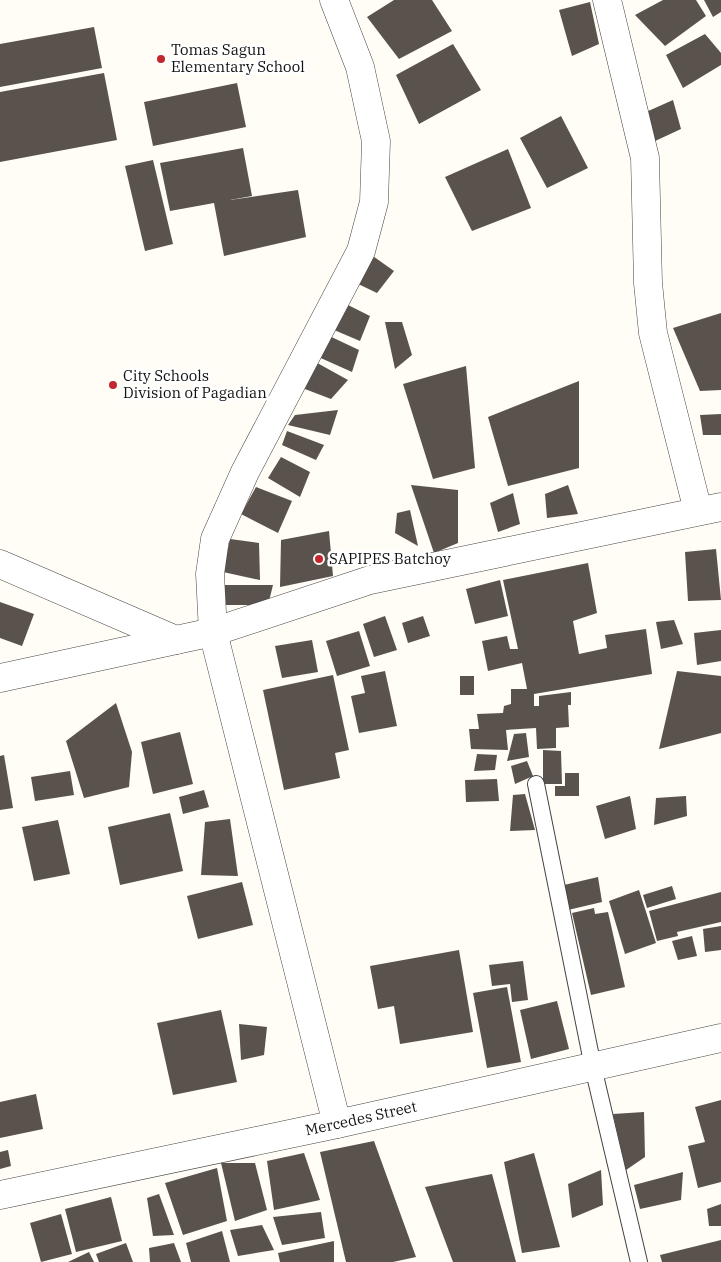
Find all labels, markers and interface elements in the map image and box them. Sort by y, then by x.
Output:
place label: Tomas Sagun Elementary School [171,40,305,76]
marker: Tomas Sagun Elementary School [155,53,167,65]
place label: City Schools Division of Pagadian [123,366,267,402]
marker: City Schools Division of Pagadian [107,379,119,391]
place label: SAPIPES Batchoy [329,549,451,568]
marker: SAPIPES Batchoy [313,553,325,565]
street label: Mercedes Street [303,1096,418,1139]

